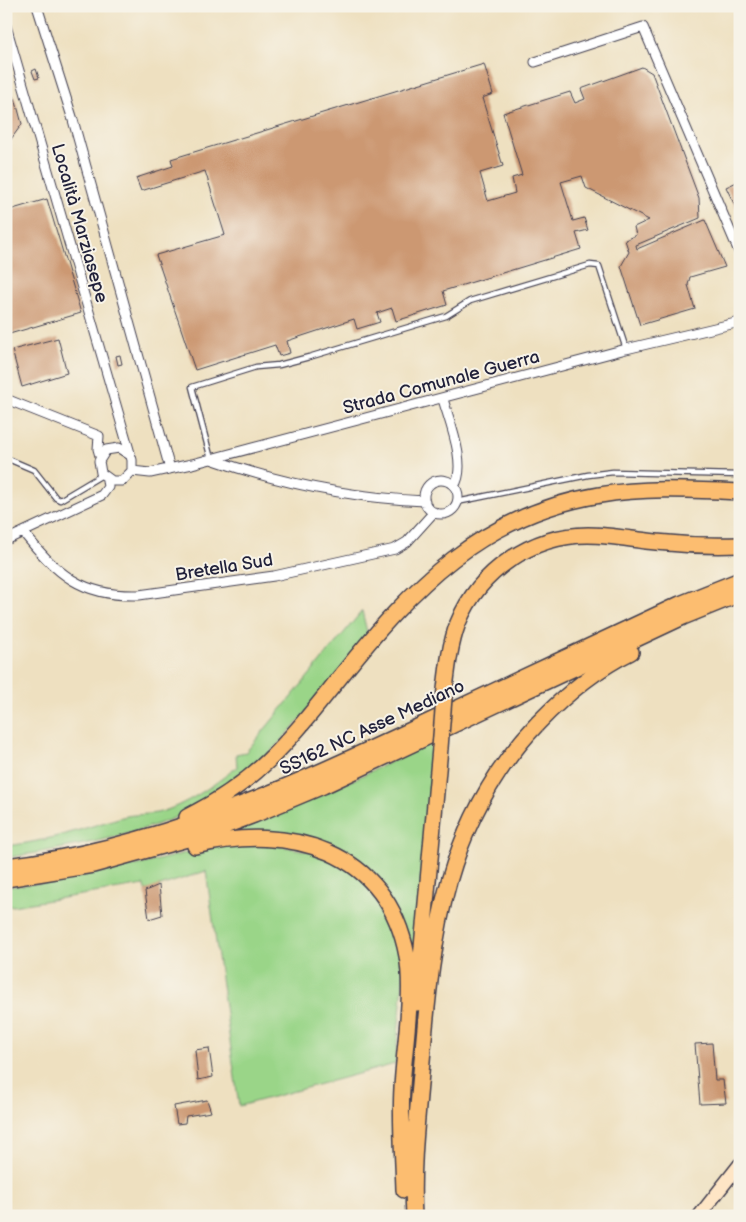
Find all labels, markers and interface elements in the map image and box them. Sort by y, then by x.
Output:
street label: Località Marziasepe [47,141,112,305]
street label: Strada Comunale Guerra [340,346,542,419]
street label: Bretella Sud [174,549,274,586]
street label: SS162 NC Asse Mediano [277,675,468,780]

